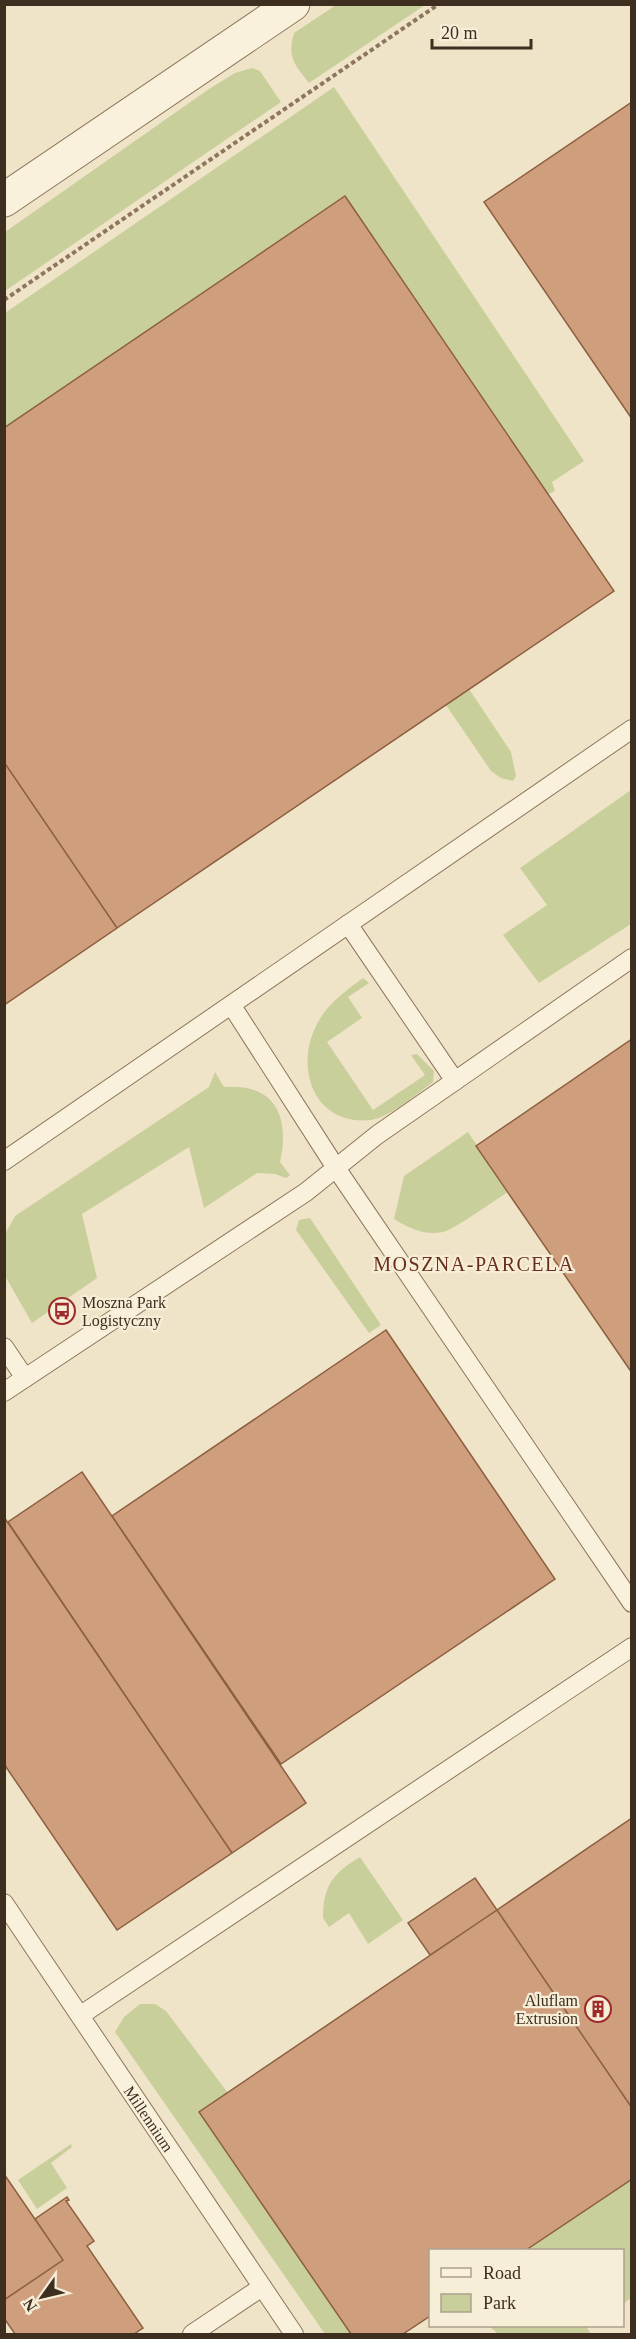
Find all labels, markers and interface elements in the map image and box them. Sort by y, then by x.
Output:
scale bar [432,12,531,50]
text: 20 m [441,23,478,43]
district label: MOSZNA-PARCELA [373,1253,575,1275]
place label: Moszna Park Logistyczny [82,1294,166,1330]
bus stop icon: Moszna Park Logistyczny [47,1296,77,1326]
place label: Aluflam Extrusion [516,1992,579,2027]
building icon: Aluflam Extrusion [583,1994,613,2024]
street label: Millennium [121,2083,178,2155]
legend [429,2249,624,2327]
text: Road [483,2263,521,2283]
north arrow [12,2267,72,2327]
text: Park [483,2293,516,2313]
text: N [19,2295,40,2315]

